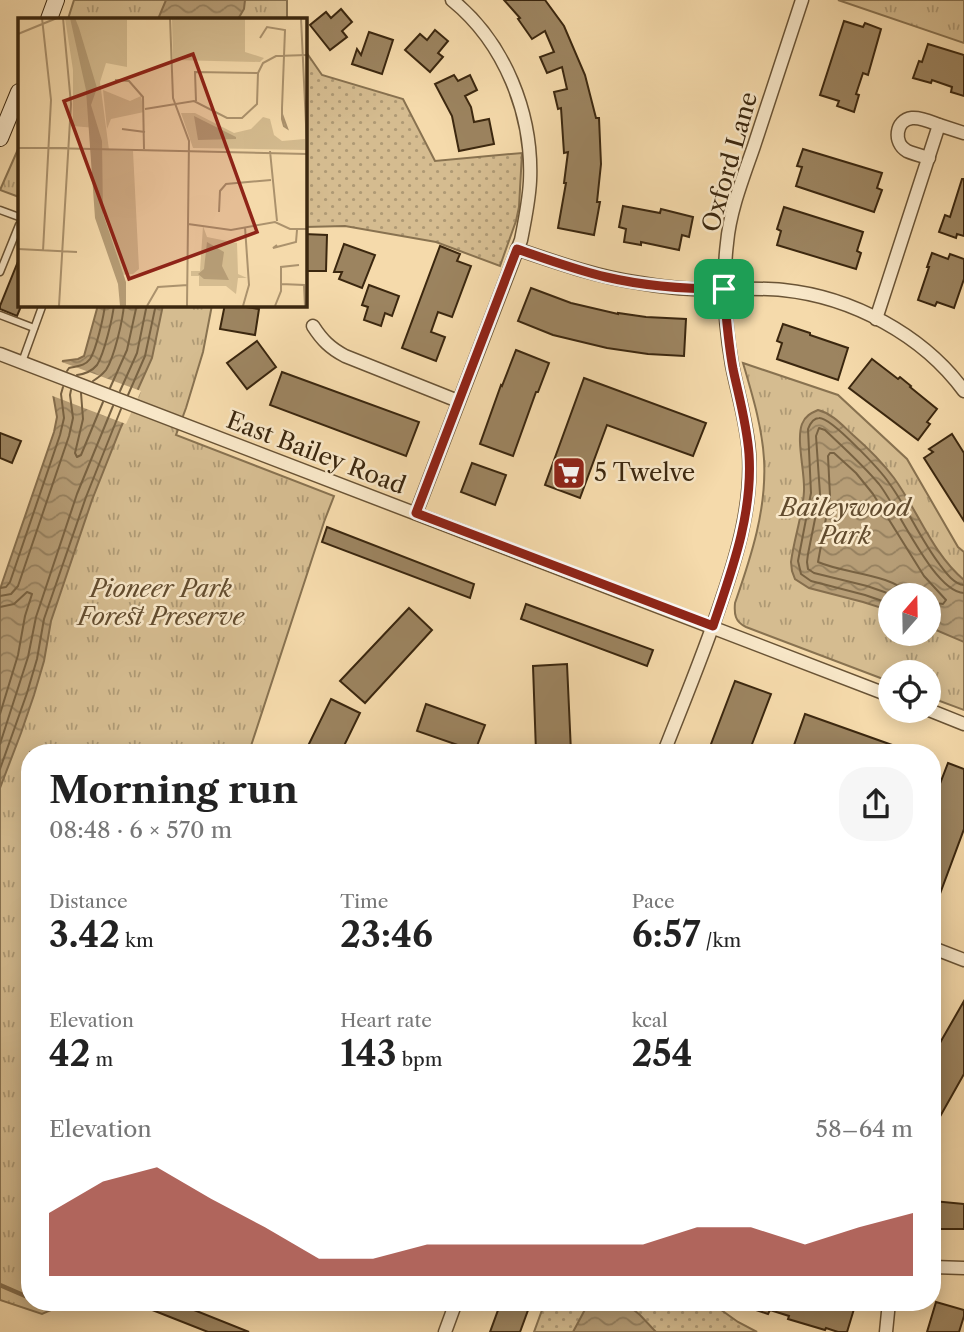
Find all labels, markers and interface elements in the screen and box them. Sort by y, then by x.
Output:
inset map [18,18,306,306]
street label: Oxford Lane [696,88,763,235]
pin [694,259,754,319]
icon: arrive [705,270,743,308]
street label: East Bailey Road [222,405,410,500]
supermarket icon: 5 Twelve [550,454,588,492]
place label: 5 Twelve [594,458,695,487]
park label: Baileywood Park [778,493,913,550]
park label: Pioneer Park Forest Preserve [76,574,246,631]
north arrow [878,583,942,646]
map controls [878,583,941,723]
button: locate [878,660,941,723]
text: Morning run [49,766,298,813]
button: share [839,767,913,841]
text: 08:48 · 6 × 570 m [49,816,232,844]
text: Distance [49,890,128,913]
text: Time [340,890,388,913]
text: Pace [632,890,675,913]
text: 3.42 [49,913,120,956]
text: 23:46 [340,913,433,956]
text: 6:57 [632,913,701,956]
text: km [120,929,154,952]
text: /km [701,929,741,952]
text: Elevation [49,1009,134,1032]
text: Heart rate [340,1009,432,1032]
text: kcal [632,1009,668,1032]
text: 42 [49,1032,90,1075]
text: 143 [340,1032,397,1075]
text: 254 [632,1032,692,1075]
text: m [90,1048,113,1071]
text: bpm [397,1048,443,1071]
text: Elevation [49,1115,152,1143]
text: 58–64 m [815,1115,913,1143]

